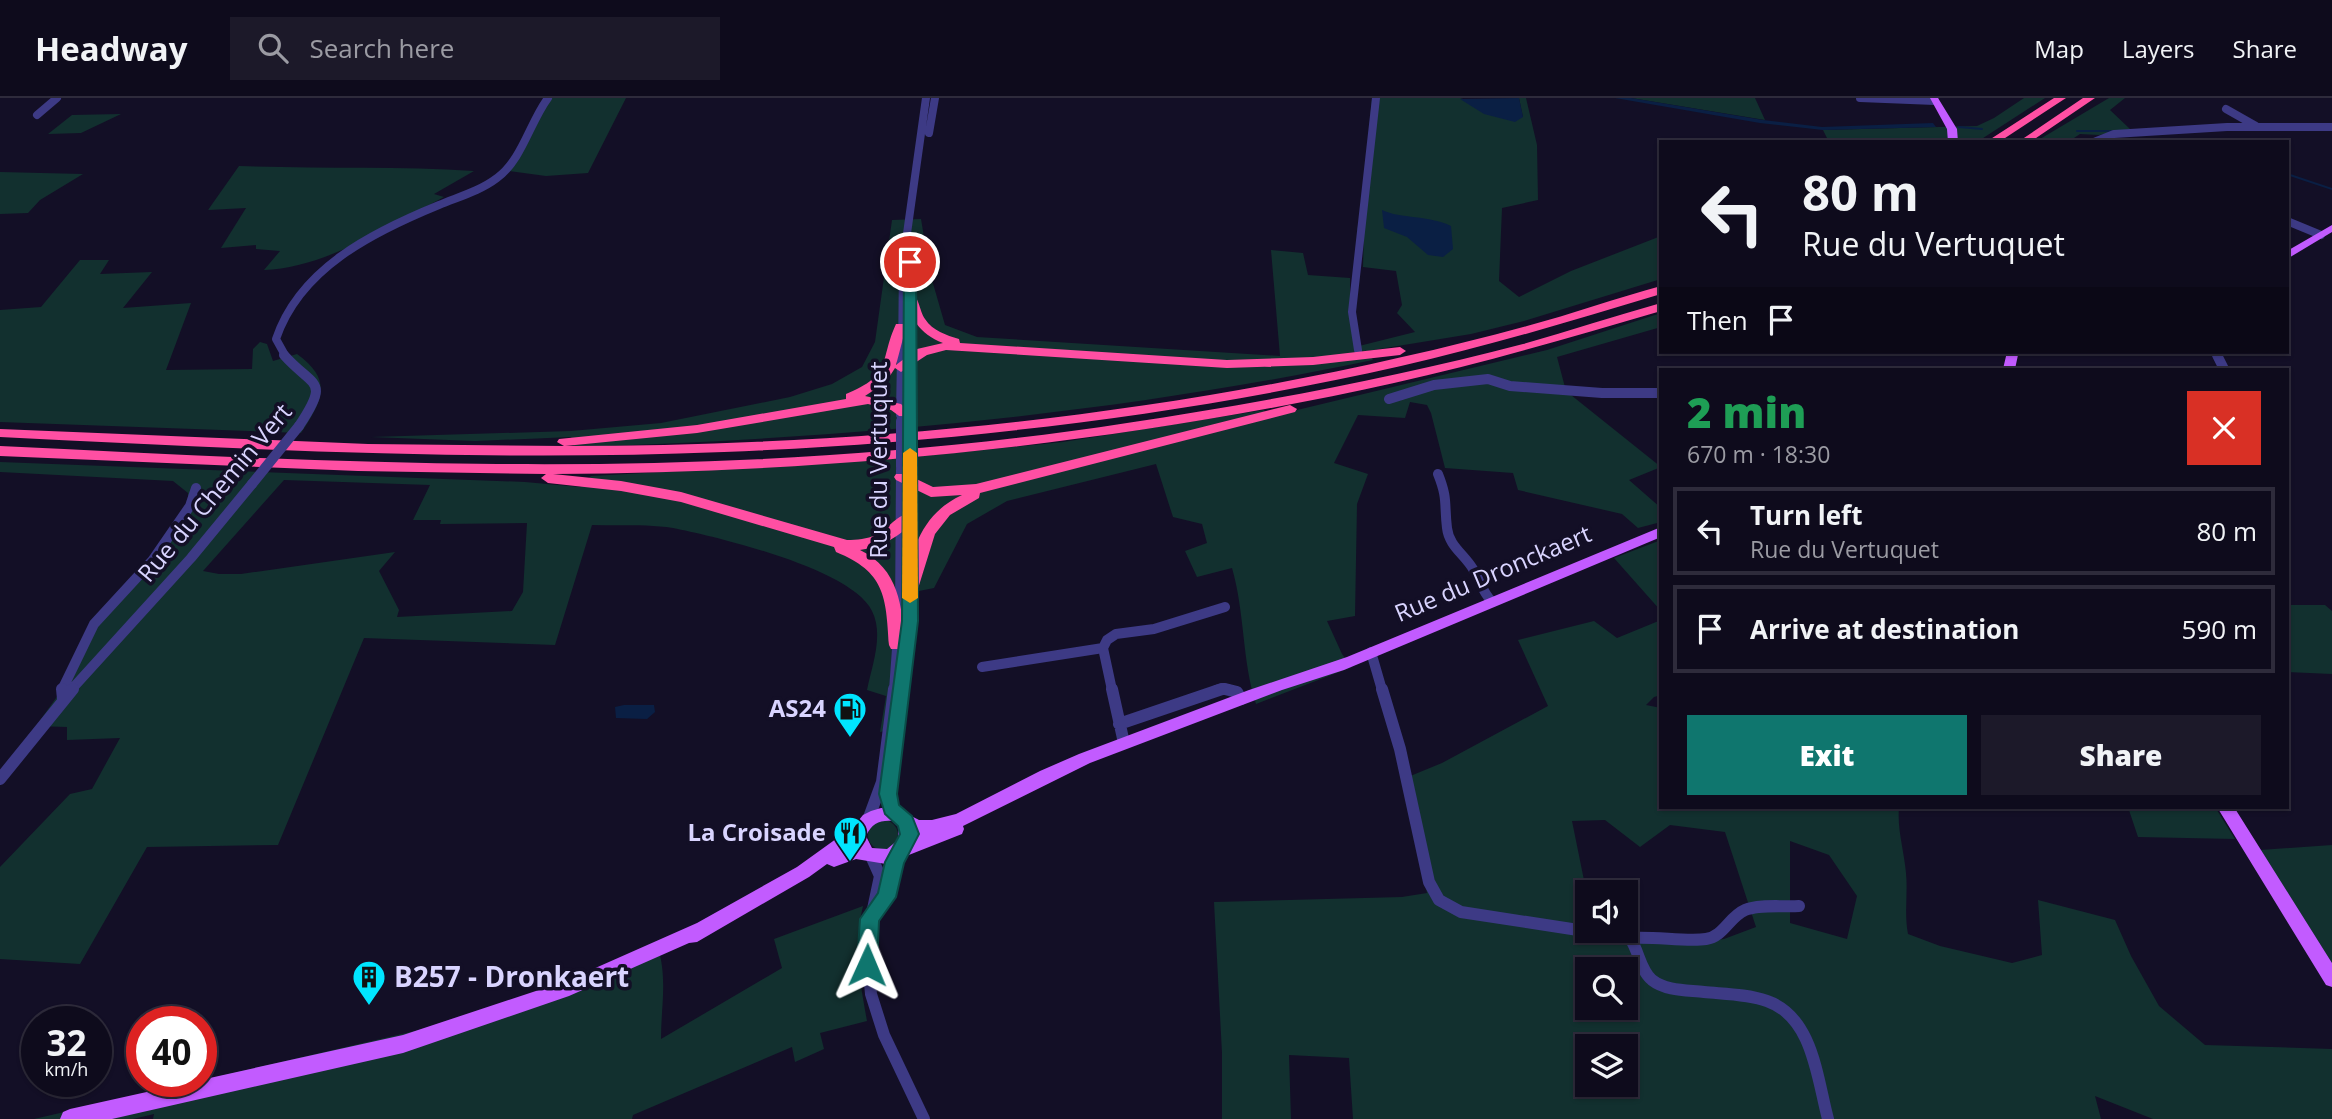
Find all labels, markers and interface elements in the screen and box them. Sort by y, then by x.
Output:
search box [230,17,720,80]
text: Headway [35,26,188,71]
icon: search [254,29,292,67]
text: Search here [310,30,454,66]
text: Map [2034,32,2084,65]
text: Layers [2122,32,2195,65]
text: Share [2233,32,2297,65]
text: 80 m [1802,159,1919,225]
icon: left [1687,168,1778,259]
text: Rue du Vertuquet [1802,222,2065,265]
pin [880,232,940,292]
icon: arrive [891,243,929,281]
icon: arrive [1762,301,1800,339]
text: Then [1687,302,1748,338]
street label: Rue du Vertuquet [861,361,894,559]
text: 2 min [1687,383,1806,440]
button: close [2187,391,2261,465]
street label: Rue du Chemin Vert [129,396,298,588]
text: 670 m · 18:30 [1687,438,1830,470]
text: Turn left [1750,497,1862,533]
icon: left [1691,512,1729,550]
text: 80 m [2196,513,2257,549]
street label: Rue du Dronckaert [1389,516,1596,629]
text: Rue du Vertuquet [1750,533,1939,565]
icon: arrive [1691,610,1729,648]
text: Arrive at destination [1750,611,2019,647]
text: 590 m [2182,611,2257,647]
fuel station icon: AS24 [831,690,869,739]
place label: AS24 [769,691,826,724]
button: Exit [1687,715,1967,795]
button: Share [1981,715,2261,795]
restaurant icon: La Croisade [831,814,869,863]
place label: La Croisade [688,815,826,848]
map controls [1575,880,1638,1097]
button: sound [1575,880,1638,943]
position arrow [830,928,904,1002]
place label: B257 - Dronkaert [394,957,629,995]
button: search [1575,957,1638,1020]
building icon: B257 - Dronkaert [350,958,388,1007]
speed limit sign: 40 [126,1006,217,1097]
text: 32 [46,1019,87,1066]
button: layers [1575,1034,1638,1097]
text: km/h [45,1057,88,1081]

